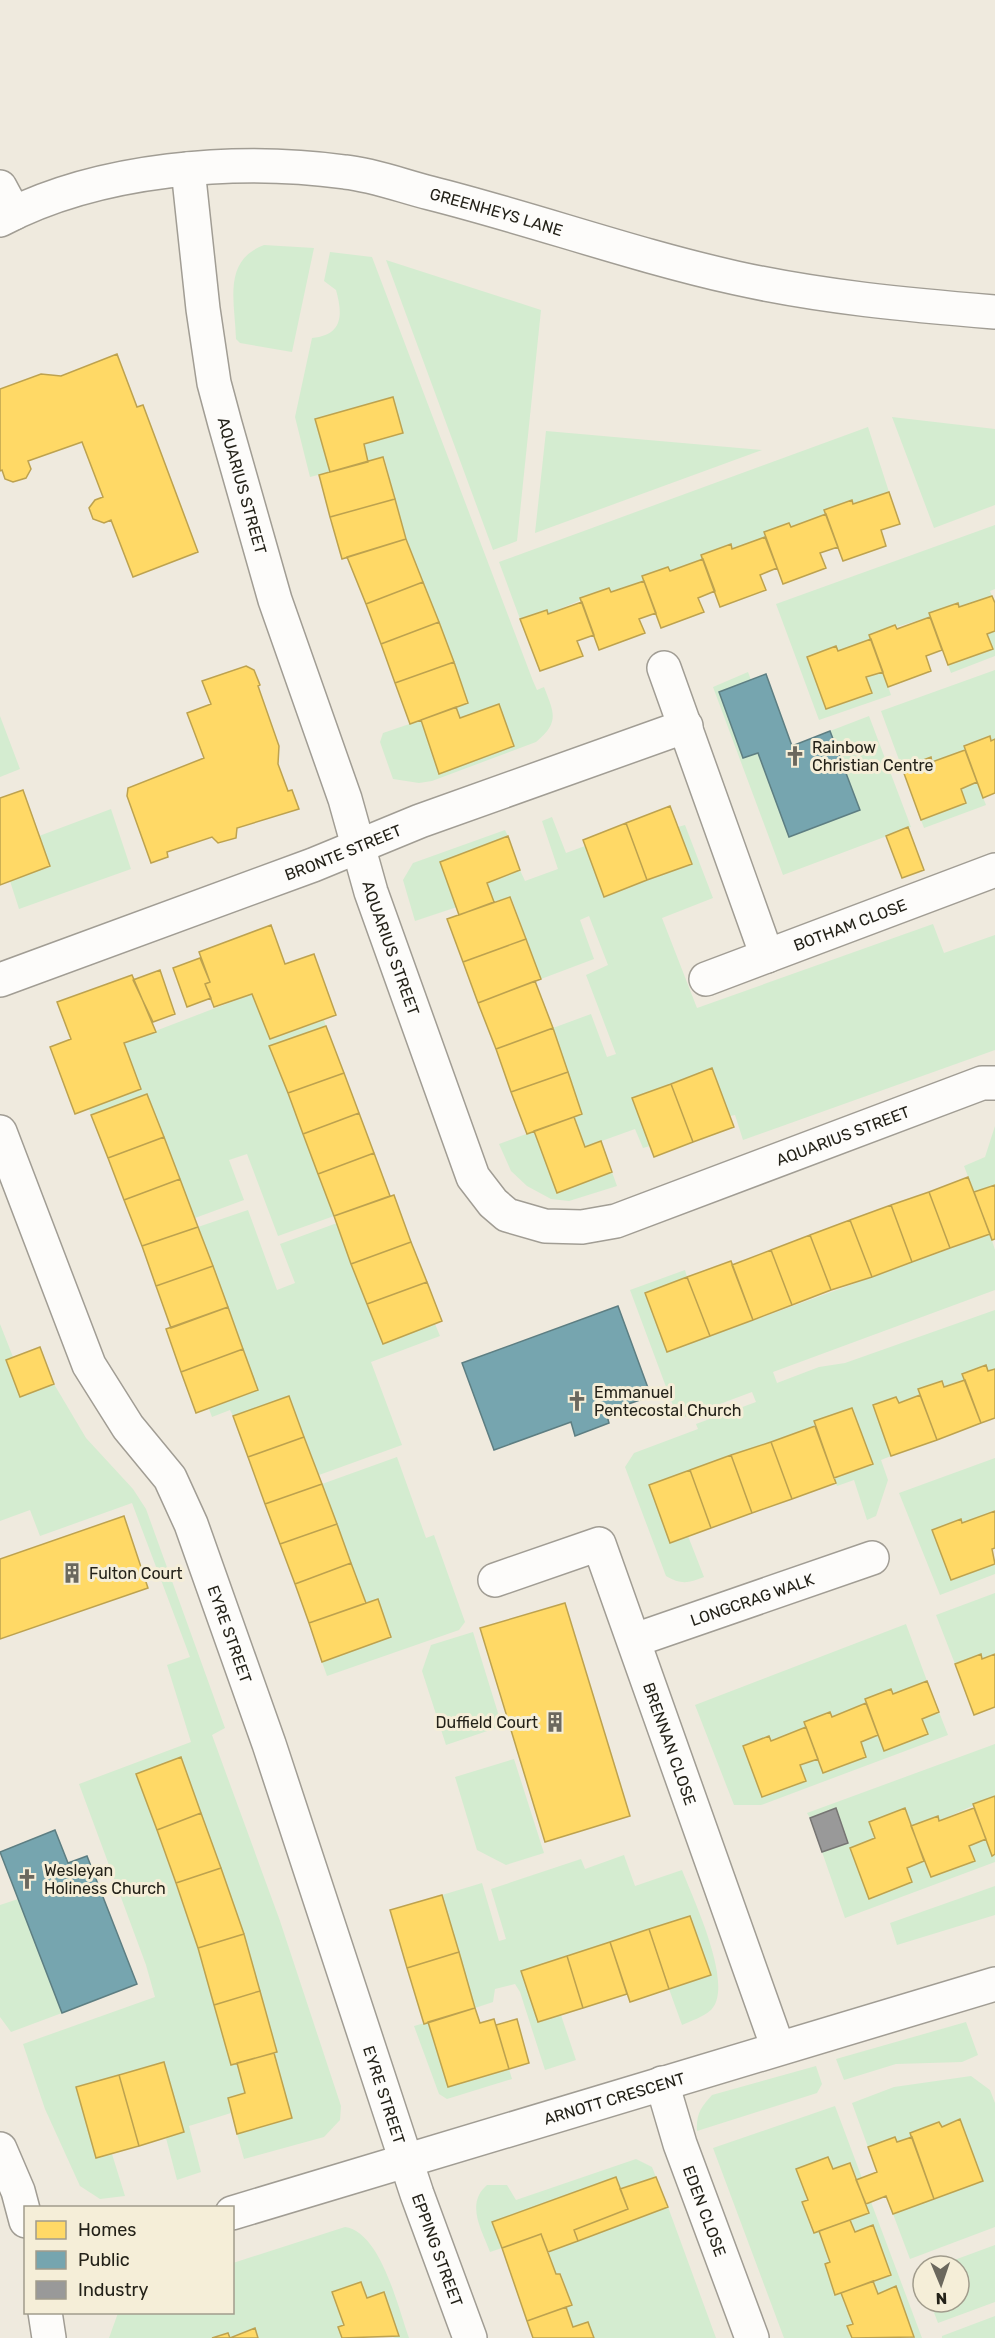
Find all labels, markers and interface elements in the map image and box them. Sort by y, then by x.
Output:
street label: GREENHEYS LANE [428,184,565,240]
street label: AQUARIUS STREET [214,415,270,556]
place label: Rainbow Christian Centre [812,738,933,775]
church icon: Rainbow Christian Centre [783,744,807,768]
street label: BRONTE STREET [282,821,404,885]
street label: AQUARIUS STREET [358,879,423,1018]
street label: BOTHAM CLOSE [791,895,909,955]
street label: AQUARIUS STREET [774,1102,912,1170]
place label: Emmanuel Pentecostal Church [594,1383,742,1420]
church icon: Emmanuel Pentecostal Church [565,1389,589,1413]
building icon: Fulton Court [60,1561,84,1585]
place label: Fulton Court [89,1564,183,1583]
street label: LONGCRAG WALK [688,1570,817,1630]
street label: EYRE STREET [203,1583,256,1686]
street label: BRENNAN CLOSE [639,1680,700,1808]
building icon: Duffield Court [543,1710,567,1734]
place label: Duffield Court [436,1713,538,1732]
place label: Wesleyan Holiness Church [44,1861,166,1898]
church icon: Wesleyan Holiness Church [15,1867,39,1891]
street label: EYRE STREET [359,2043,409,2147]
street label: ARNOTT CRESCENT [541,2069,687,2129]
street label: EDEN CLOSE [679,2163,730,2259]
street label: EPPING STREET [408,2191,467,2309]
legend [24,2206,234,2314]
text: Homes [78,2219,136,2241]
text: Public [78,2249,130,2271]
north arrow [911,2254,971,2314]
text: Industry [78,2279,148,2301]
text: N [935,2289,948,2308]

